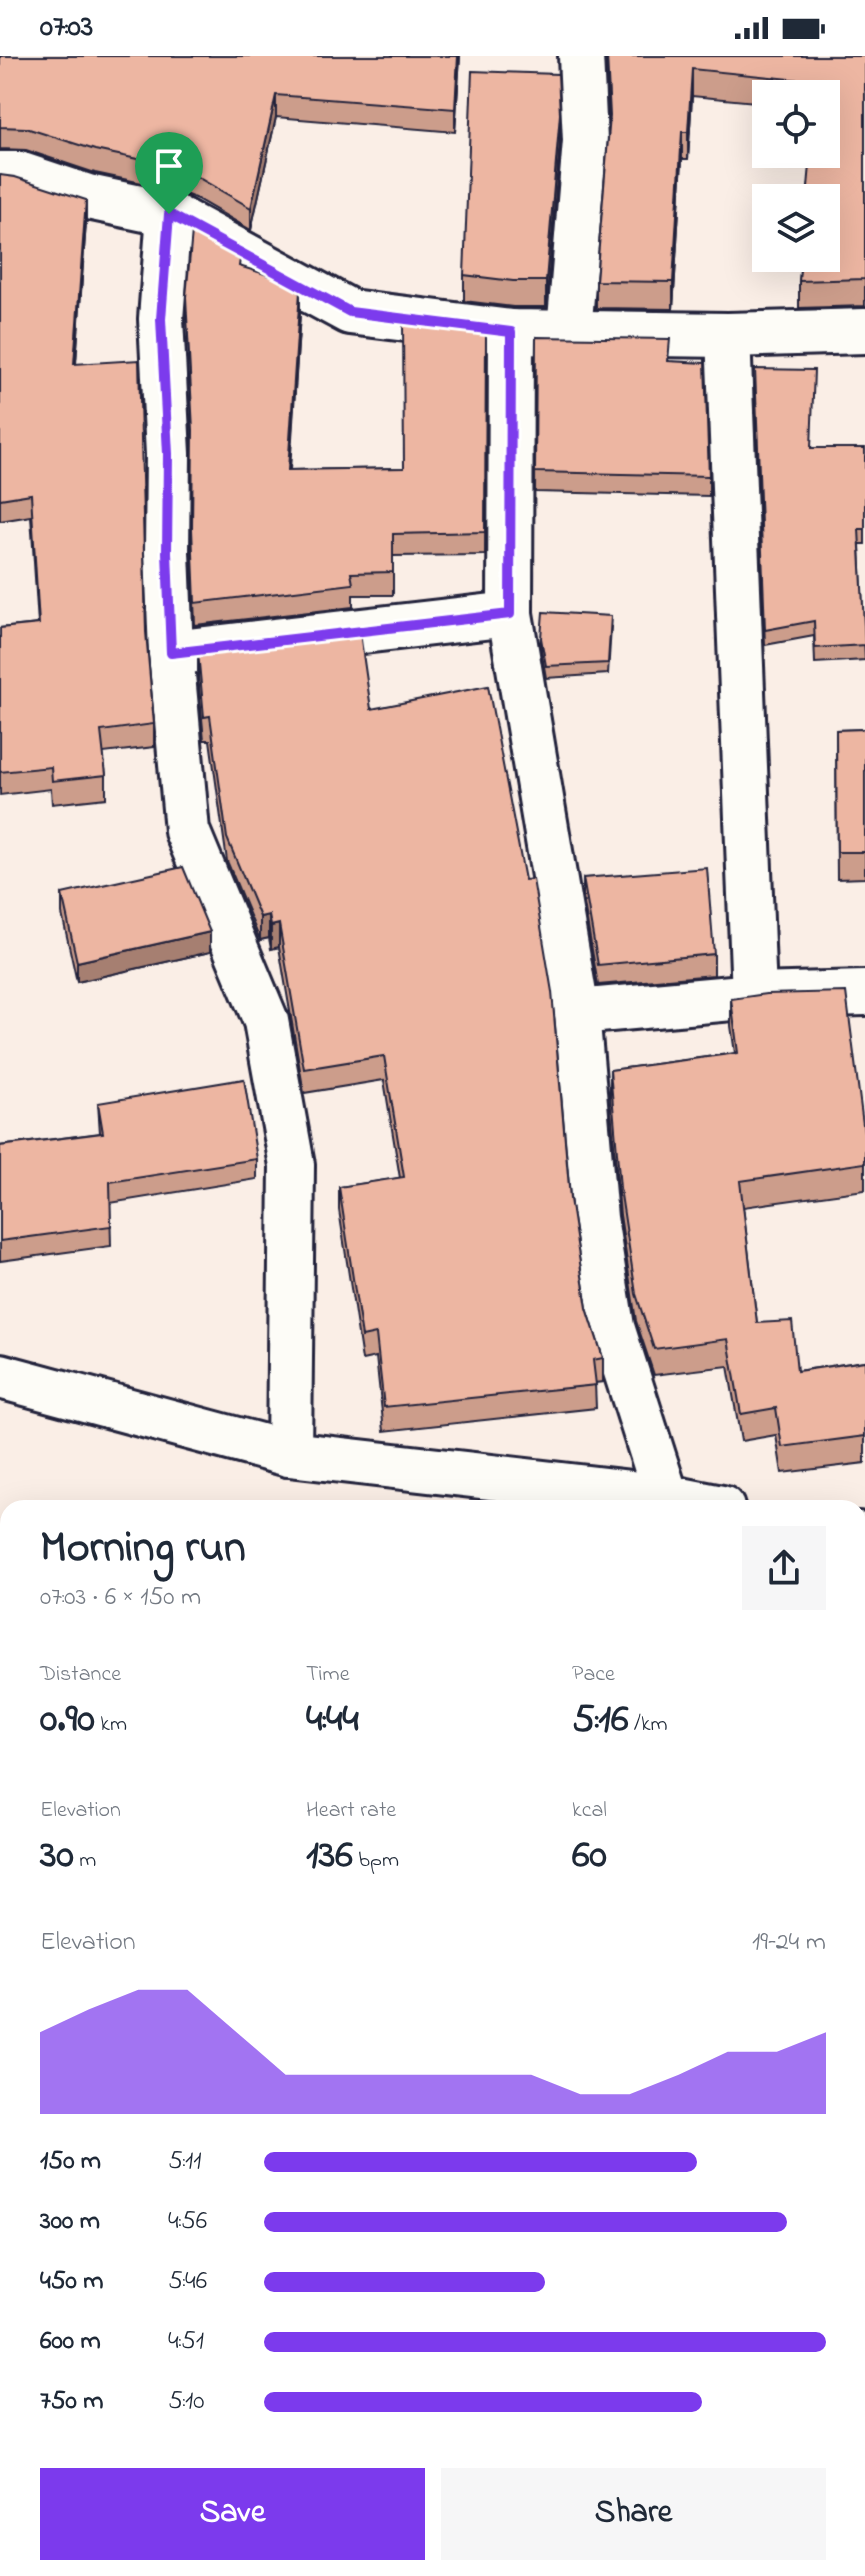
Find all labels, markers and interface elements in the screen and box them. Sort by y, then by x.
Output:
text: 07:03 [40,6,93,50]
map controls [752,80,840,272]
button: locate [752,80,840,168]
pin [135,132,203,214]
icon: arrive [147,144,191,188]
button: layers [752,184,840,272]
text: Morning run [40,1517,246,1581]
button: share [742,1526,826,1610]
text: 07:03 · 6 × 150 m [40,1579,201,1617]
text: Distance [40,1659,121,1691]
text: Time [306,1659,350,1691]
text: Pace [572,1659,615,1691]
text: 0.90 [40,1691,95,1750]
text: 4:44 [306,1691,359,1750]
text: 5:16 [572,1691,629,1750]
text: km [95,1709,127,1741]
text: /km [629,1709,668,1741]
text: Elevation [40,1795,121,1827]
text: Heart rate [306,1795,396,1827]
text: kcal [572,1795,607,1827]
text: 30 [40,1827,74,1886]
text: 136 [306,1827,353,1886]
text: 60 [572,1827,607,1886]
text: m [74,1845,96,1877]
text: bpm [353,1845,399,1877]
text: Elevation [40,1924,136,1962]
text: 19–24 m [752,1924,826,1962]
text: 150 m [40,2143,101,2181]
text: 5:11 [168,2143,202,2181]
text: 300 m [40,2203,100,2241]
text: 4:56 [168,2203,207,2241]
text: 450 m [40,2263,104,2301]
text: 5:46 [168,2263,207,2301]
text: 600 m [40,2323,101,2361]
text: 4:51 [168,2323,204,2361]
text: 750 m [40,2383,104,2421]
text: 5:10 [168,2383,205,2421]
button: Save [40,2468,425,2560]
button: Share [441,2468,826,2560]

